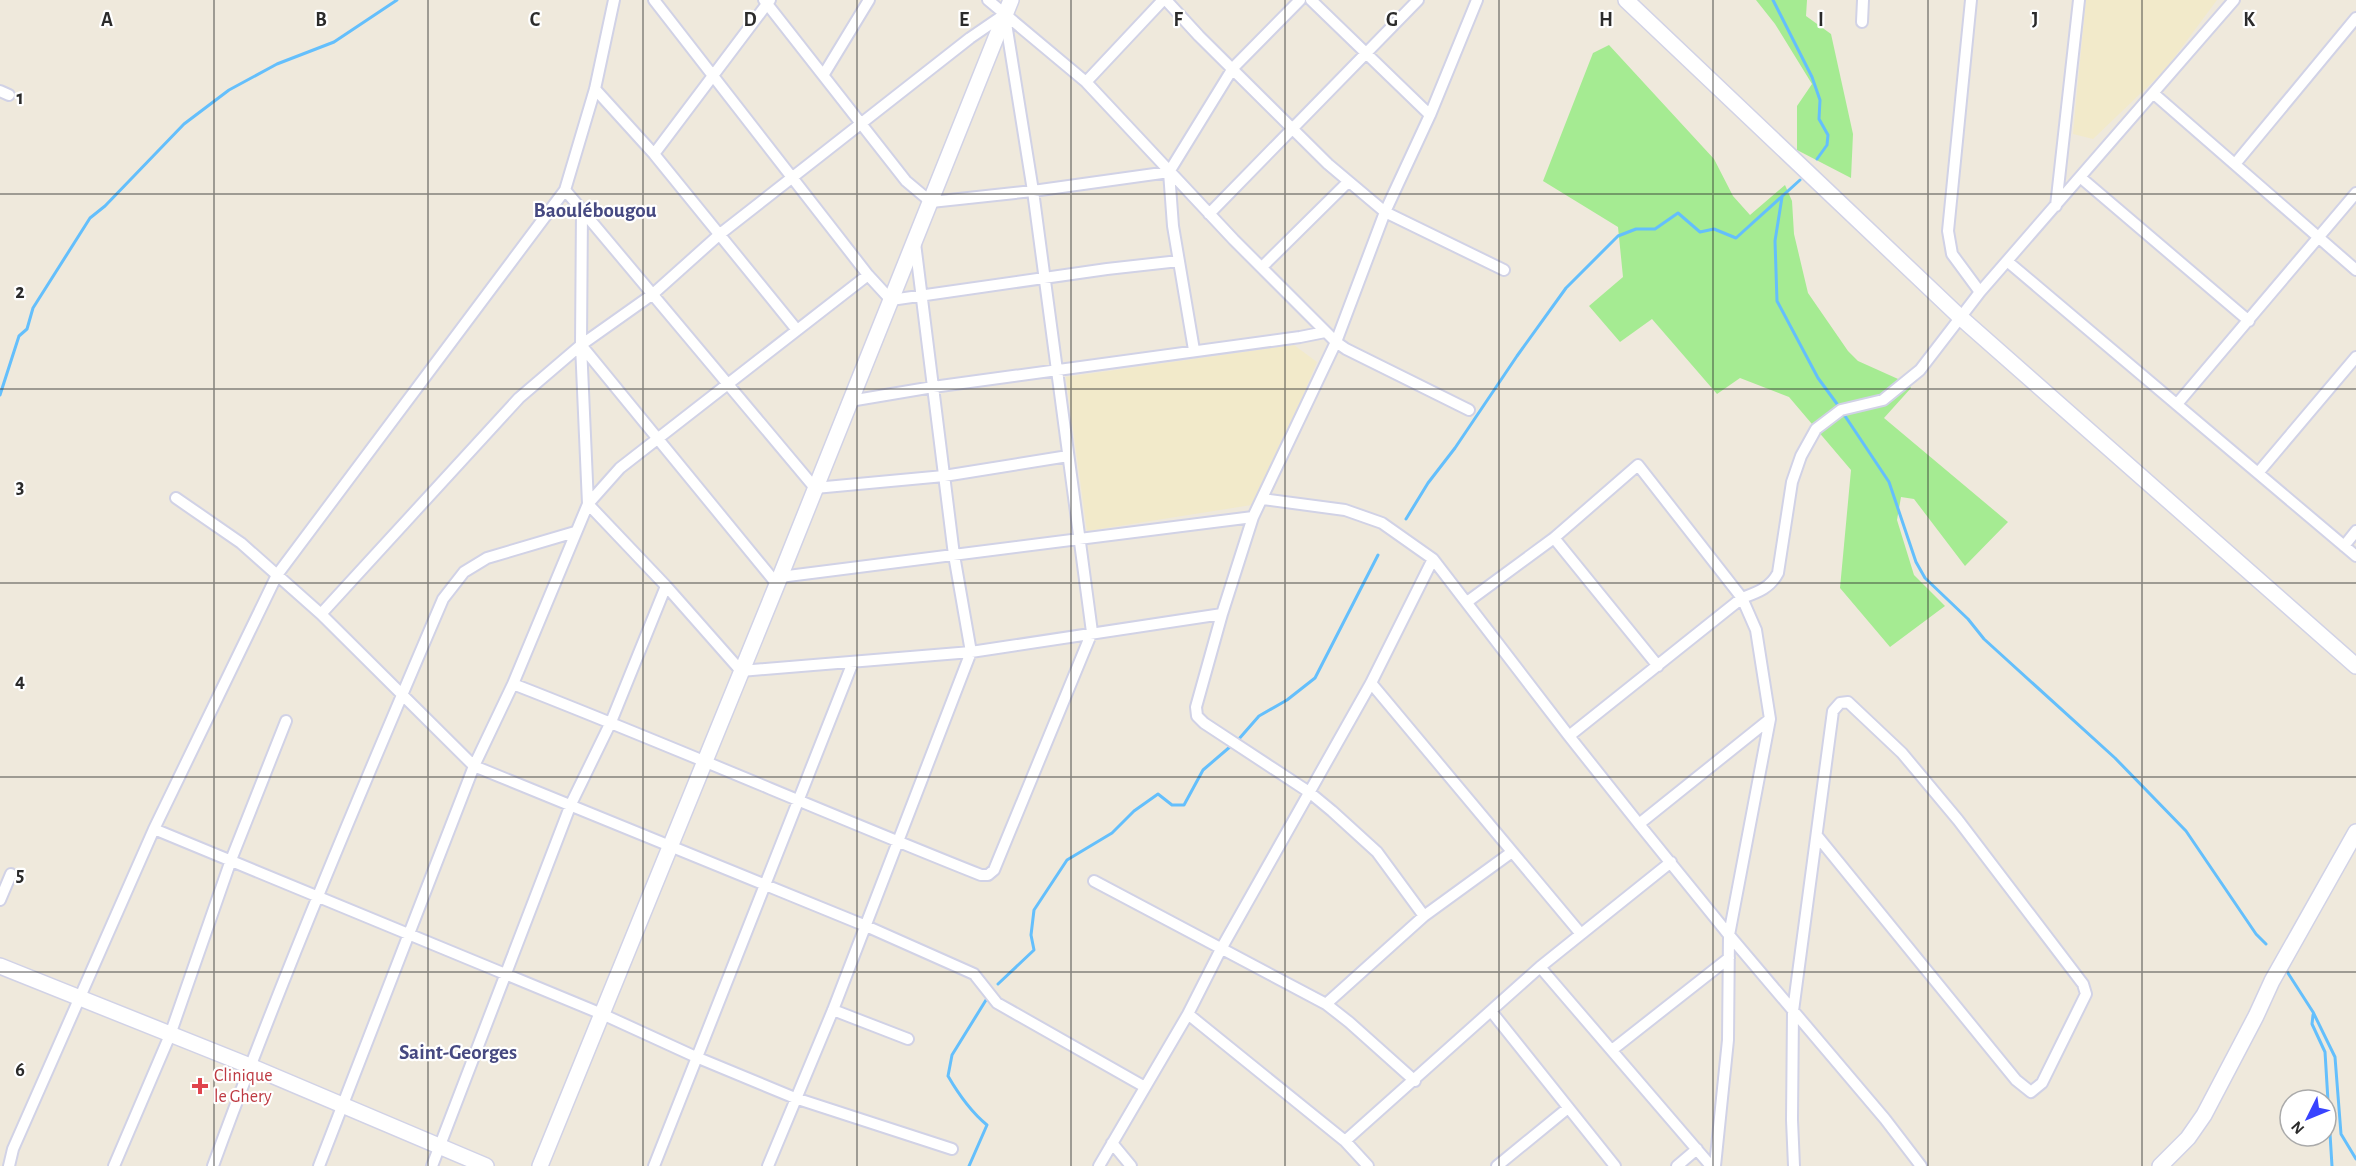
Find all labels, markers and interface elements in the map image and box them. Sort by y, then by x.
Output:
text: A [101,10,113,30]
text: B [315,10,327,30]
text: C [530,10,541,30]
text: D [743,10,757,30]
text: E [959,10,969,30]
text: F [1173,10,1183,30]
text: G [1386,10,1398,30]
text: H [1599,10,1613,30]
text: I [1818,10,1824,30]
text: J [2032,10,2038,30]
text: K [2243,10,2255,30]
text: 1 [16,88,24,108]
district label: Baoulébougou [533,200,657,221]
text: 2 [15,282,25,302]
text: 3 [16,477,24,497]
text: 4 [15,671,25,691]
text: 5 [16,865,24,885]
district label: Saint-Georges [399,1042,517,1063]
text: 6 [15,1060,25,1080]
place label: Clinique le Ghery [214,1067,272,1106]
marker: Clinique le Ghery [191,1077,209,1095]
north arrow [2278,1088,2338,1148]
text: N [2288,1118,2307,1137]

